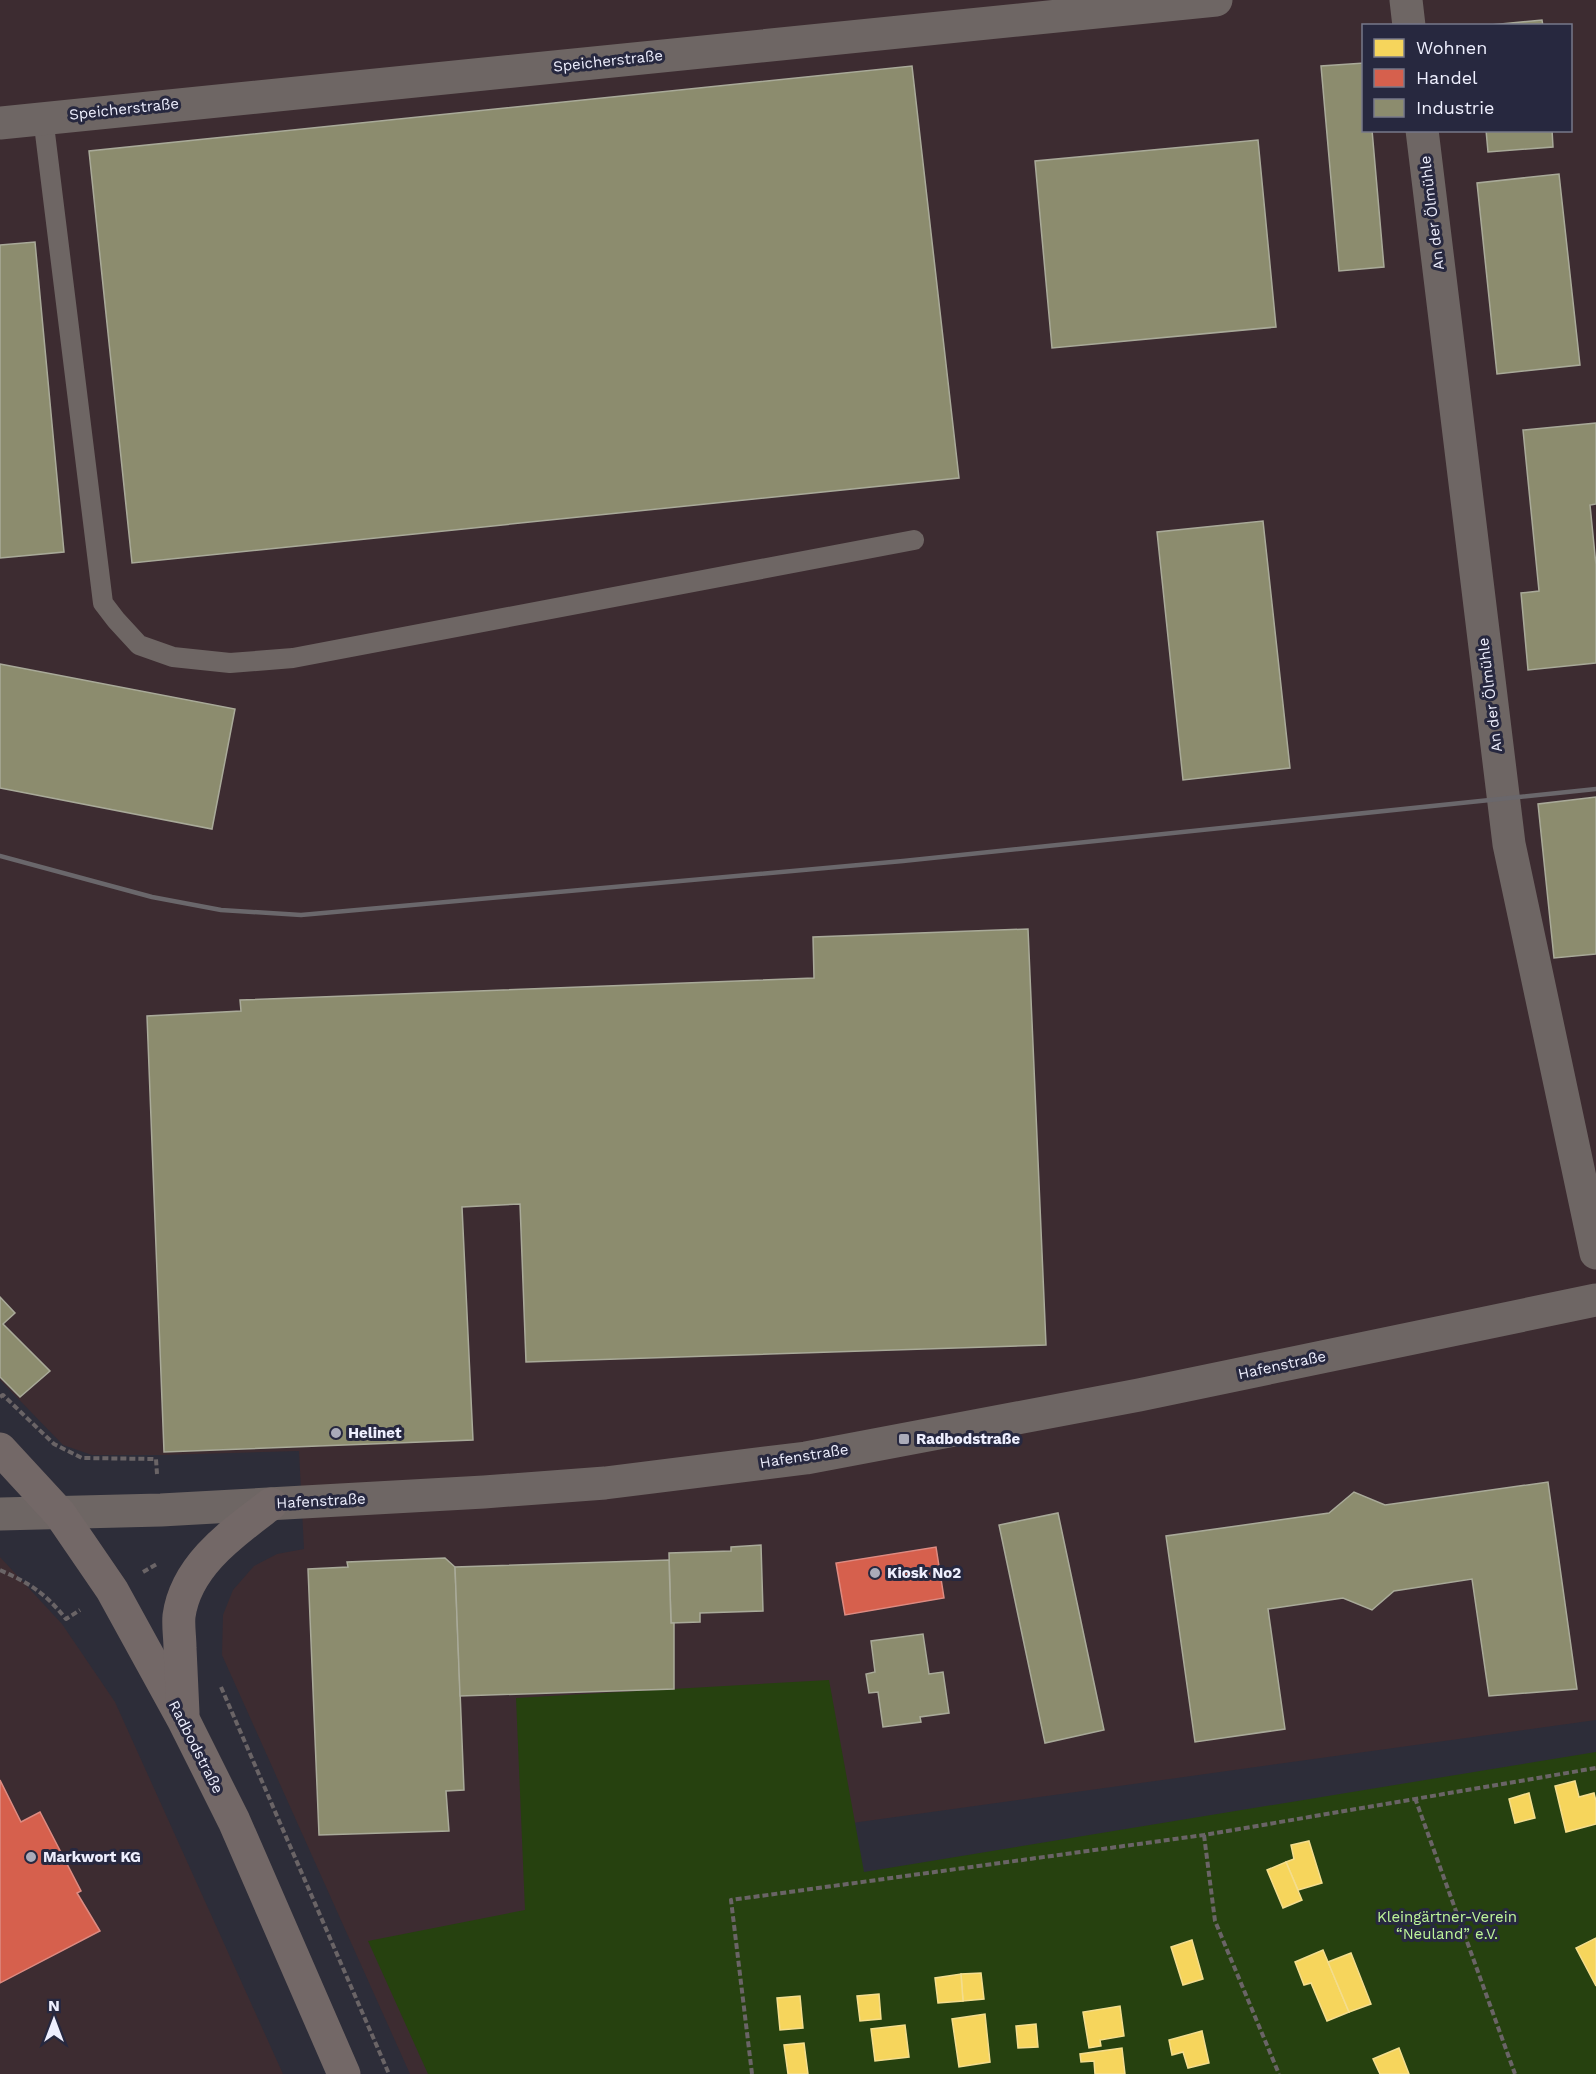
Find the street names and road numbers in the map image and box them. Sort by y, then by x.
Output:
street label: Speicherstraße [552,46,664,76]
street label: Speicherstraße [68,94,180,124]
street label: An der Ölmühle [1416,155,1448,271]
street label: An der Ölmühle [1474,637,1506,753]
street label: Hafenstraße [1236,1347,1328,1383]
street label: Hafenstraße [758,1440,850,1472]
street label: Hafenstraße [276,1490,366,1512]
street label: Radbodstraße [165,1697,227,1797]

